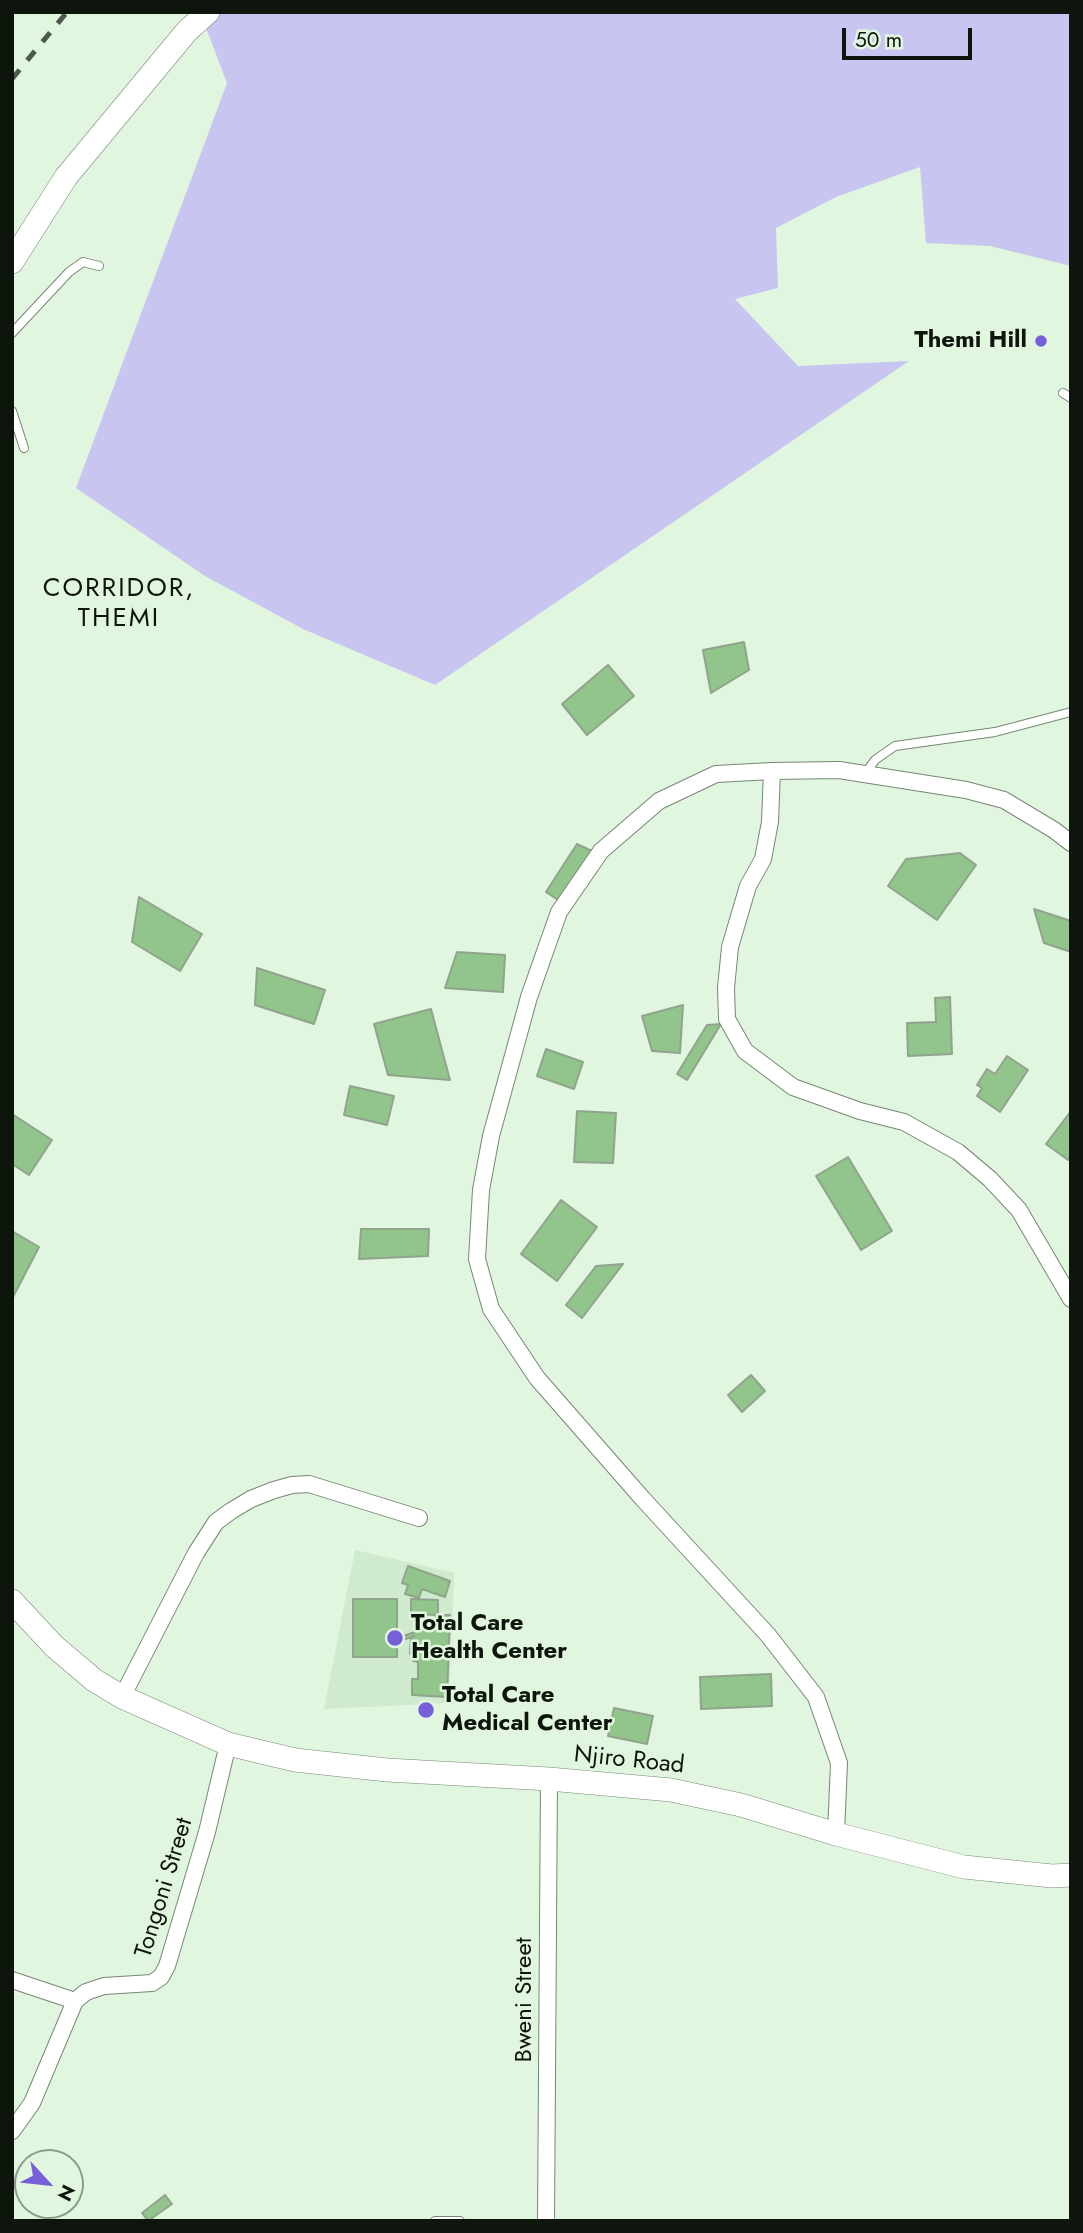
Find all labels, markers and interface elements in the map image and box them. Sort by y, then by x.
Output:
scale bar [845,14,974,58]
text: 50 m [855,25,902,55]
place label: Themi Hill [914,327,1027,355]
marker: Themi Hill [1033,333,1049,349]
district label: CORRIDOR, THEMI [44,574,194,636]
place label: Total Care Health Center [411,1610,567,1666]
marker: Total Care Health Center [385,1628,405,1648]
place label: Total Care Medical Center [442,1682,613,1738]
marker: Total Care Medical Center [416,1700,436,1720]
street label: Njiro Road [572,1741,686,1781]
street label: Tongoni Street [130,1815,200,1961]
street label: Bweni Street [511,1937,539,2063]
north arrow [14,2149,84,2219]
text: N [51,2180,82,2206]

